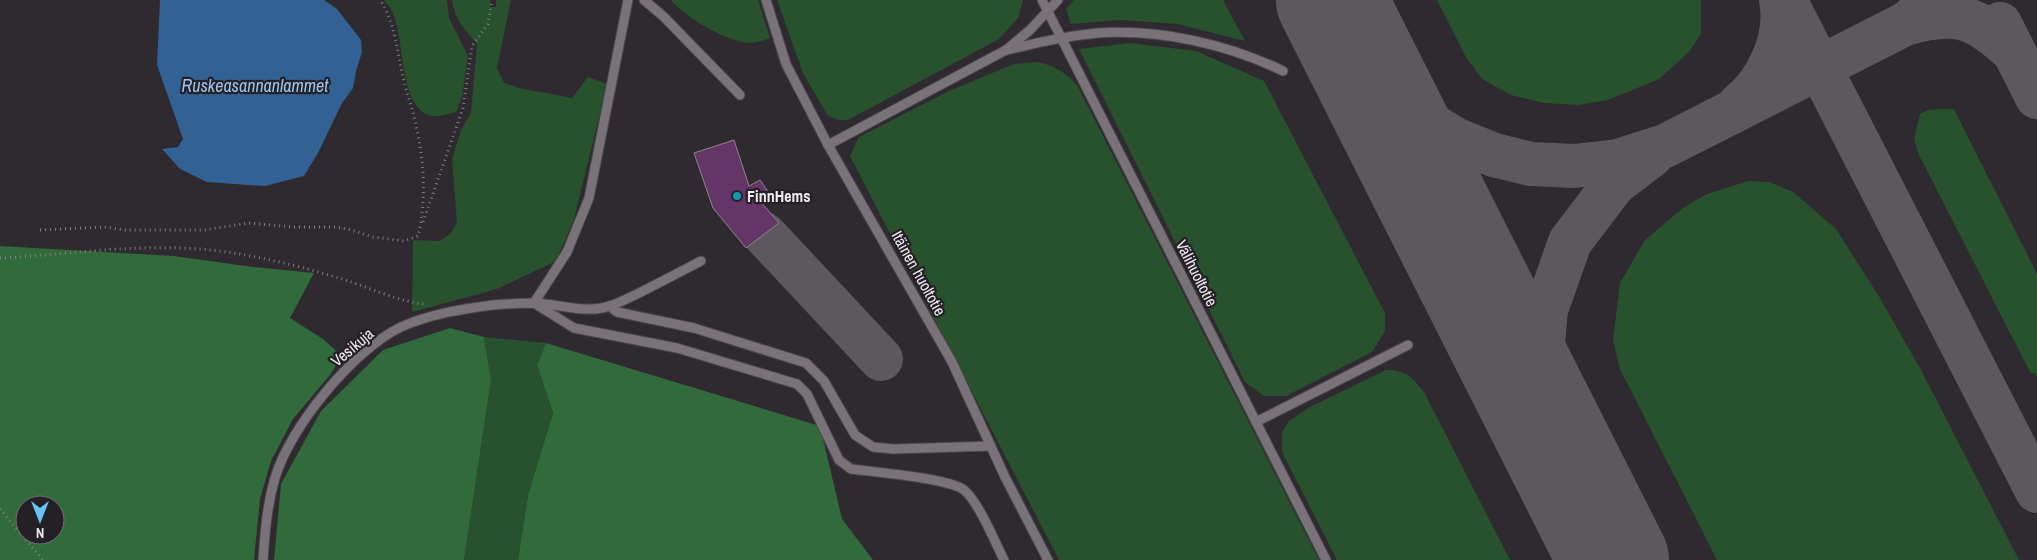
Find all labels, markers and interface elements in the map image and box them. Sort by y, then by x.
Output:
water label: Ruskeasannanlammet [182,73,329,98]
place label: FinnHems [747,185,810,207]
marker: FinnHems [731,190,743,202]
street label: Itäinen huoltotie [887,227,951,319]
street label: Välihuoltotie [1171,236,1223,310]
street label: Vesikuja [326,322,379,371]
north arrow [15,495,65,545]
text: N [36,524,44,542]

